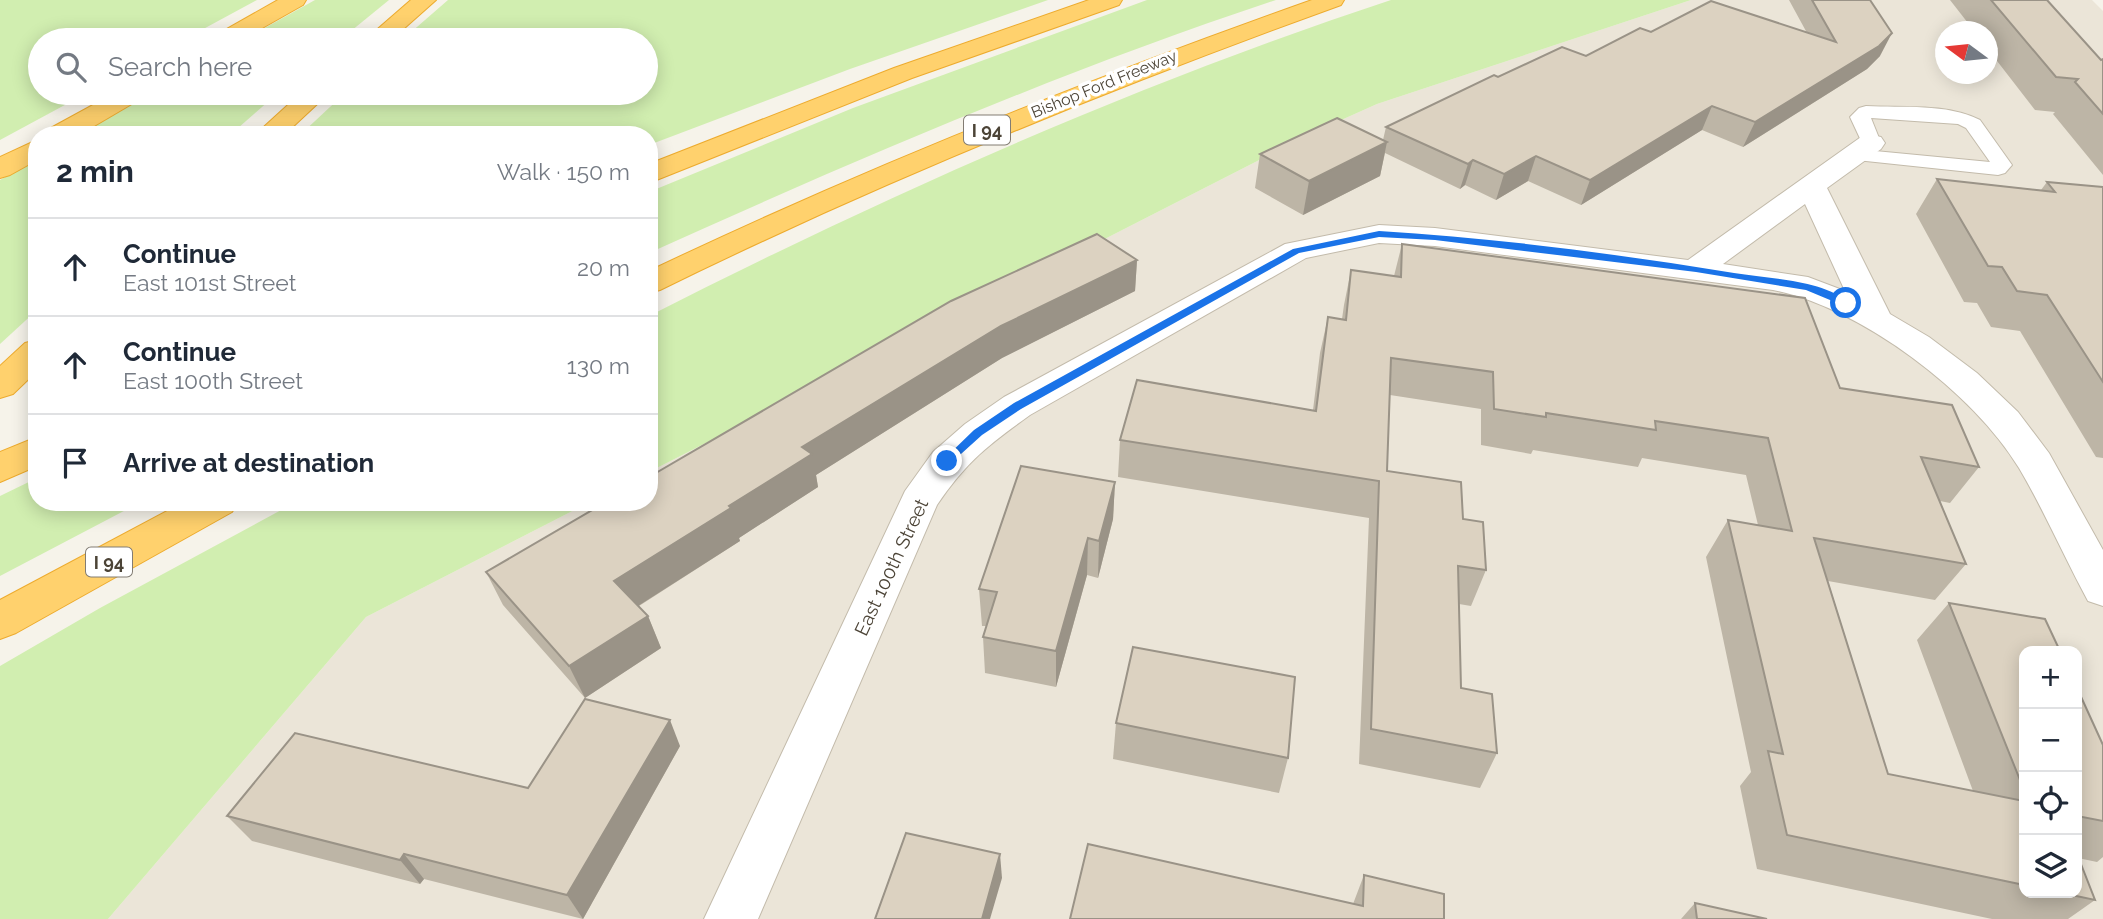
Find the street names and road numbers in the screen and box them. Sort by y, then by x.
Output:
street label: Bishop Ford Freeway [1028,46,1180,122]
road number: I 94 [964,116,1010,145]
street label: East 100th Street [850,494,933,639]
road number: I 94 [86,548,132,576]

